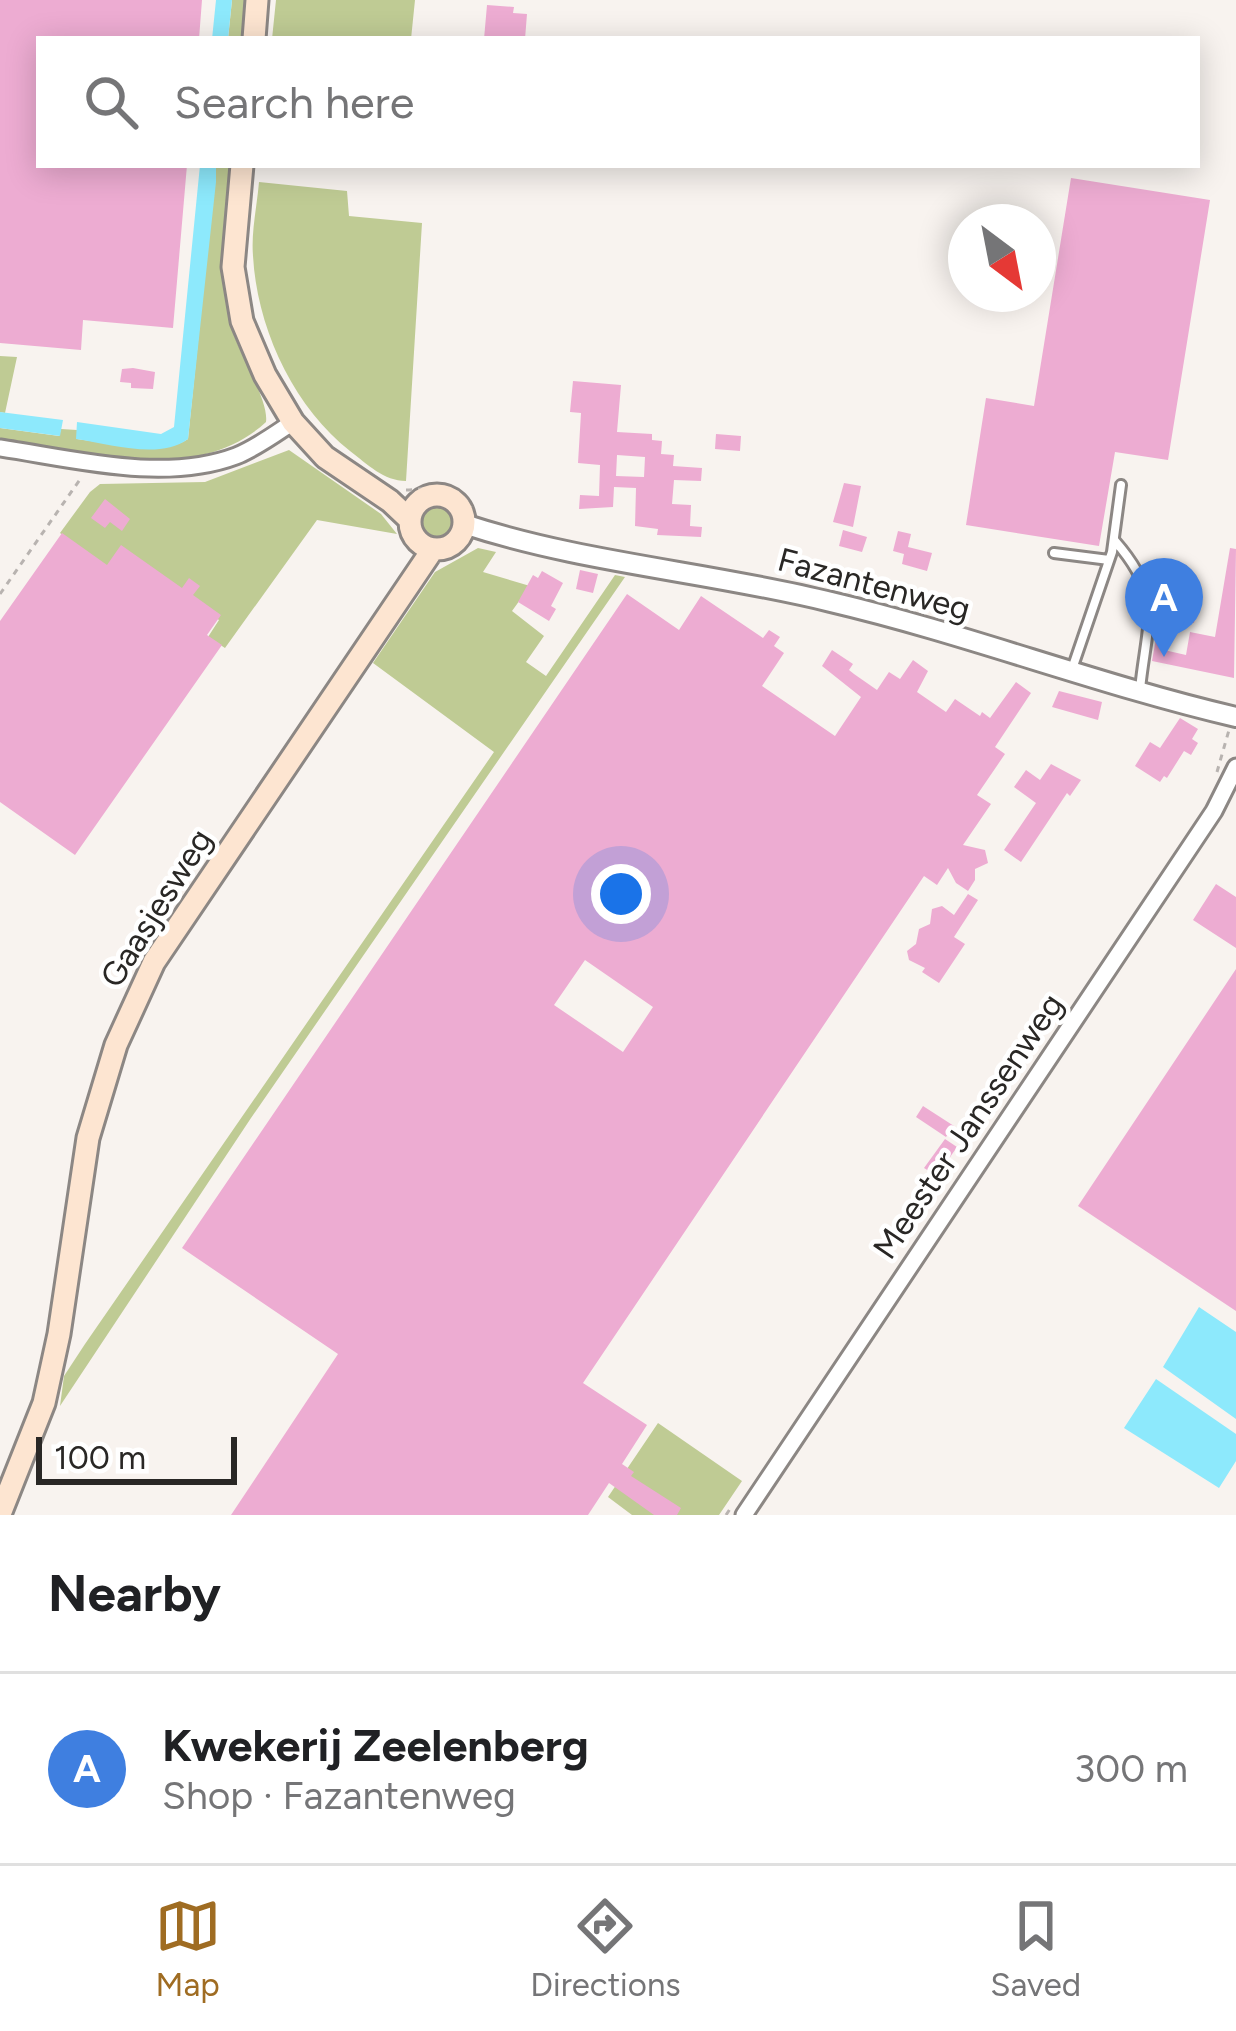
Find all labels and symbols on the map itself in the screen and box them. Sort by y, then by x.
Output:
north arrow [948,204,1056,312]
street label: Fazantenweg [774,540,974,628]
pin: A [1125,558,1203,657]
street label: Gaasjesweg [92,822,220,994]
your location [591,864,651,924]
street label: Meester Janssenweg [865,986,1071,1266]
scale bar [36,1431,237,1484]

